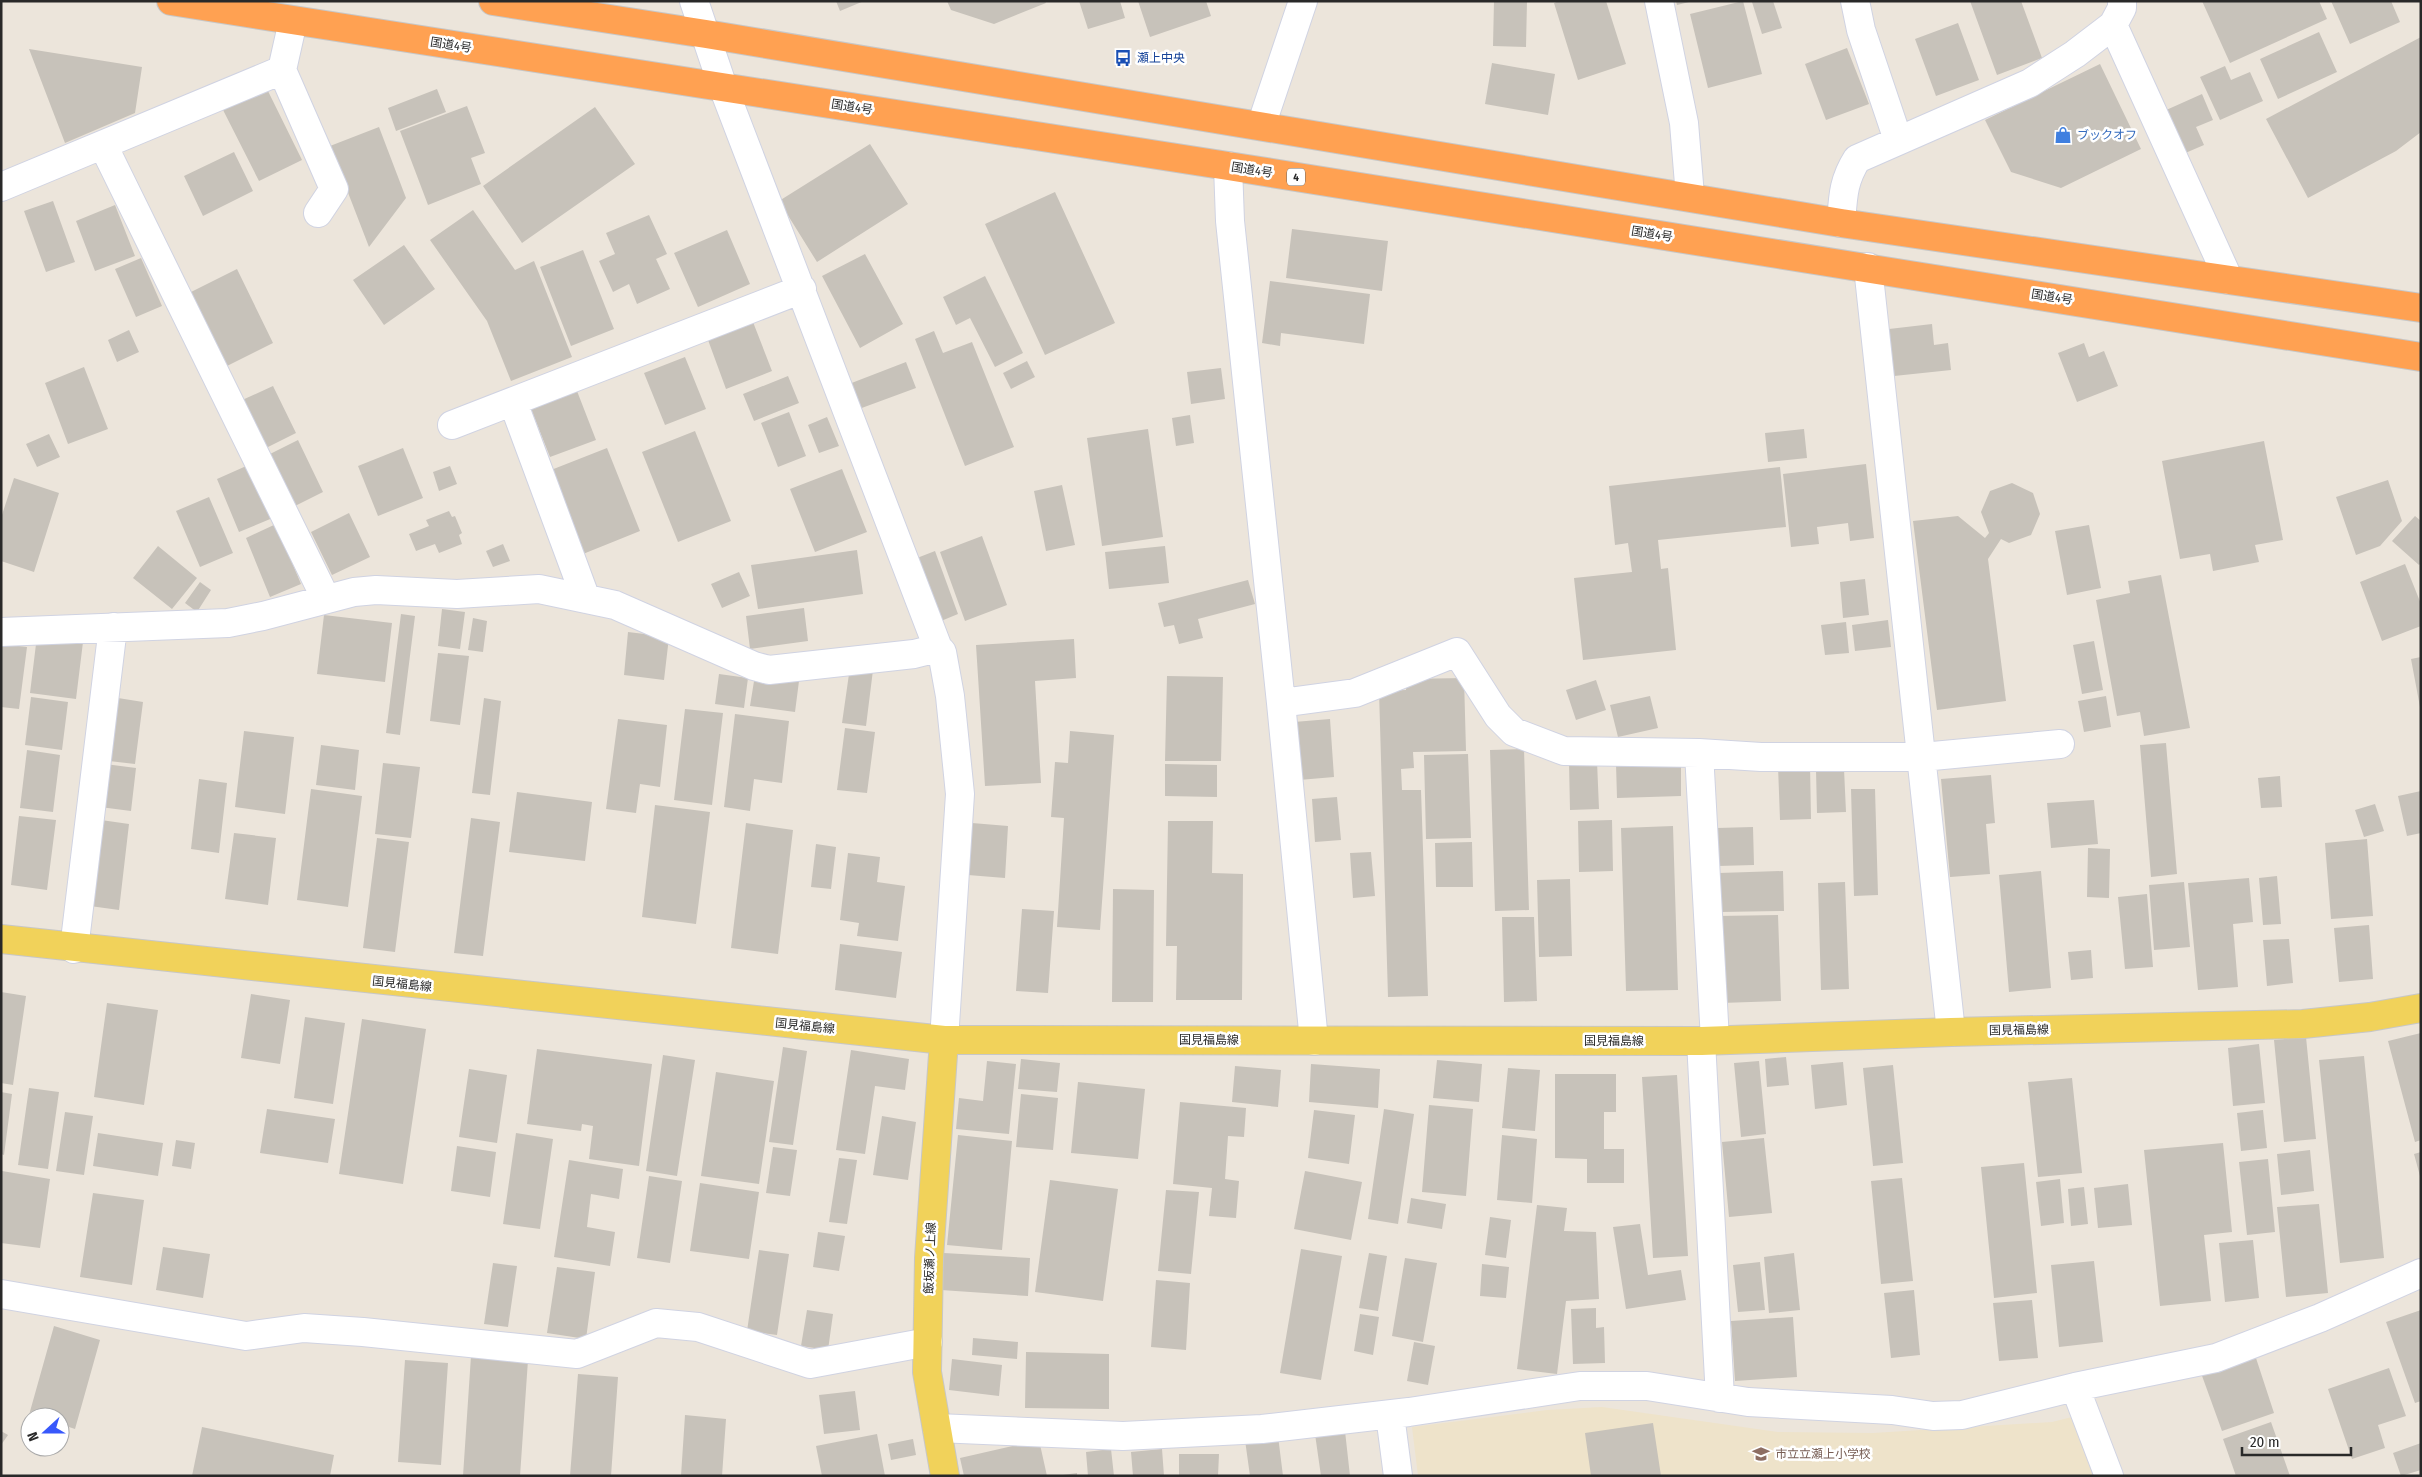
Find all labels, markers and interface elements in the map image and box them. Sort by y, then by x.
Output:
street label: 国道4号 [429,35,473,55]
bus stop icon: 瀬上中央 [1113,48,1133,68]
place label: 瀬上中央 [1137,51,1185,65]
street label: 国道4号 [830,97,874,117]
shop icon: ブックオフ [2053,125,2073,145]
place label: ブックオフ [2077,128,2137,142]
street label: 国道4号 [1230,160,1274,180]
road number: 4 [1287,168,1305,186]
street label: 国道4号 [1630,224,1674,244]
street label: 国道4号 [2030,287,2074,307]
street label: 国見福島線 [371,974,433,994]
street label: 国見福島線 [774,1016,836,1036]
street label: 国見福島線 [1989,1022,2049,1038]
street label: 国見福島線 [1179,1033,1239,1047]
street label: 国見福島線 [1584,1034,1644,1048]
street label: 飯坂瀬ノ上線 [922,1222,938,1294]
north arrow [20,1407,70,1457]
scale bar [2242,1424,2351,1456]
text: N [24,1430,43,1443]
text: 20 m [2250,1433,2280,1451]
school or university icon: 市立立瀬上小学校 [1751,1444,1771,1464]
place label: 市立立瀬上小学校 [1775,1447,1871,1461]

